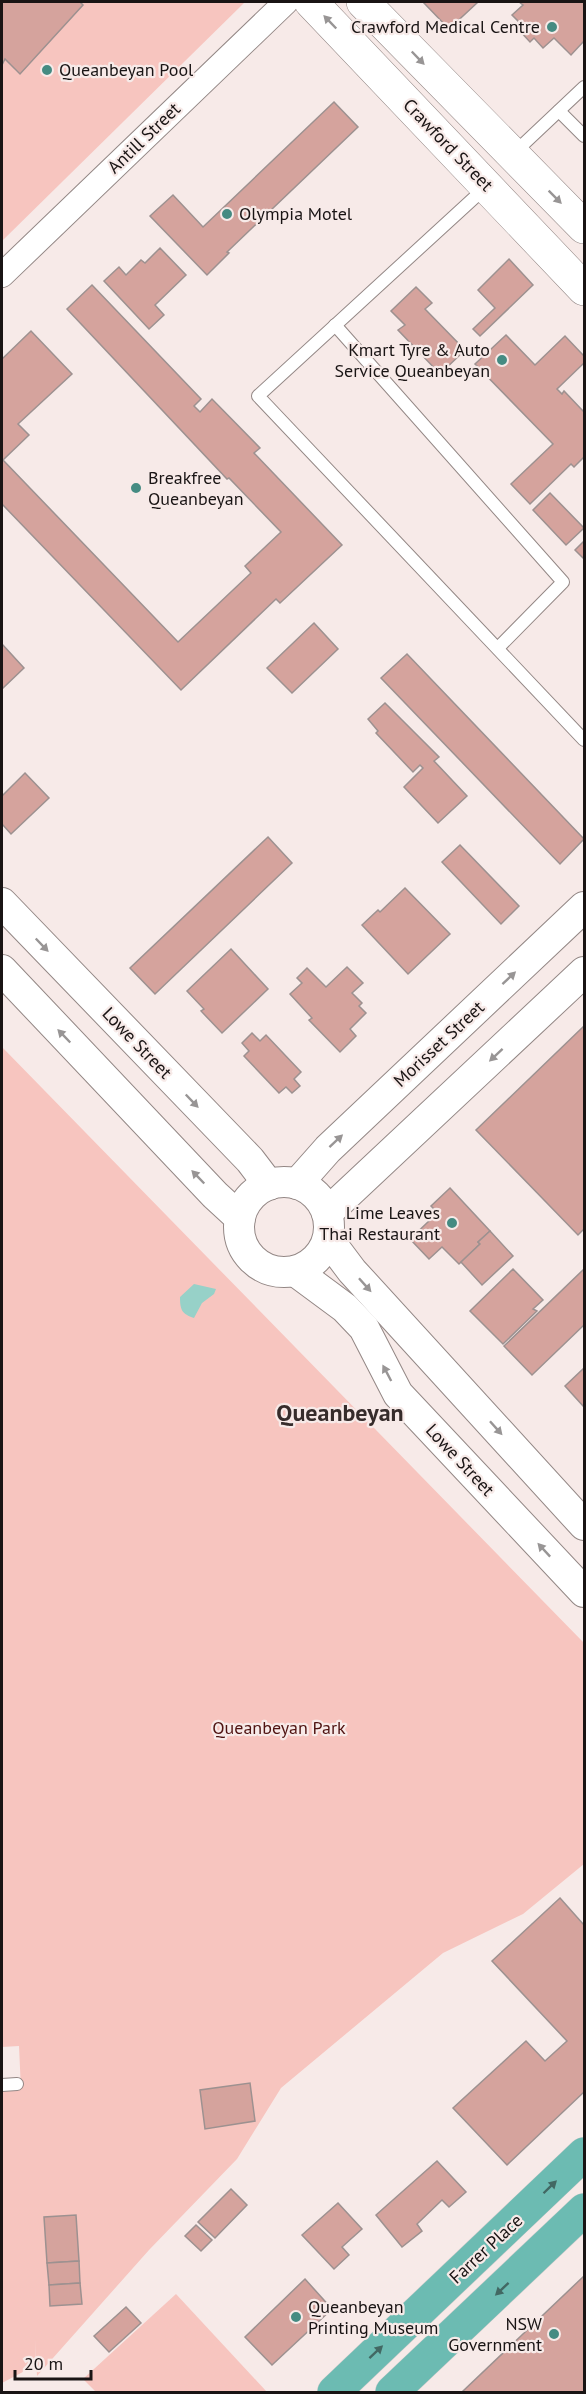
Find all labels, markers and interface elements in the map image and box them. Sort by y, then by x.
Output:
one-way arrow [324,15,337,30]
place label: Crawford Medical Centre [351,15,540,38]
marker: Crawford Medical Centre [545,20,559,34]
one-way arrow [411,51,425,65]
place label: Queanbeyan Pool [59,58,194,81]
marker: Queanbeyan Pool [40,63,54,77]
street label: Crawford Street [398,93,498,196]
street label: Antill Street [102,97,185,178]
one-way arrow [548,190,562,205]
place label: Olympia Motel [239,202,353,225]
marker: Olympia Motel [220,207,234,221]
place label: Kmart Tyre & Auto Service Queanbeyan [334,338,490,382]
marker: Kmart Tyre & Auto Service Queanbeyan [495,353,509,367]
place label: Breakfree Queanbeyan [148,466,244,510]
marker: Breakfree Queanbeyan [129,481,143,495]
one-way arrow [35,938,49,953]
one-way arrow [501,972,516,985]
street label: Morisset Street [388,996,489,1092]
street label: Lowe Street [98,1002,177,1083]
one-way arrow [57,1028,71,1043]
one-way arrow [488,1048,503,1062]
one-way arrow [185,1093,199,1107]
one-way arrow [329,1134,343,1148]
one-way arrow [192,1170,206,1184]
place label: Lime Leaves Thai Restaurant [319,1201,440,1245]
marker: Lime Leaves Thai Restaurant [445,1216,459,1230]
one-way arrow [357,1277,371,1291]
one-way arrow [383,1365,392,1382]
district label: Queanbeyan [276,1397,404,1428]
street label: Lowe Street [421,1419,500,1501]
one-way arrow [489,1421,503,1436]
one-way arrow [538,1543,552,1557]
park label: Queanbeyan Park [212,1716,346,1739]
one-way arrow [543,2180,558,2194]
street label: Farrer Place [444,2209,527,2288]
one-way arrow [495,2281,509,2295]
place label: Queanbeyan Printing Museum [308,2295,438,2339]
marker: Queanbeyan Printing Museum [289,2310,303,2324]
place label: NSW Government [448,2312,542,2356]
marker: NSW Government [547,2327,561,2341]
scale bar [15,2343,92,2381]
one-way arrow [369,2346,383,2360]
text: 20 m [24,2352,63,2375]

